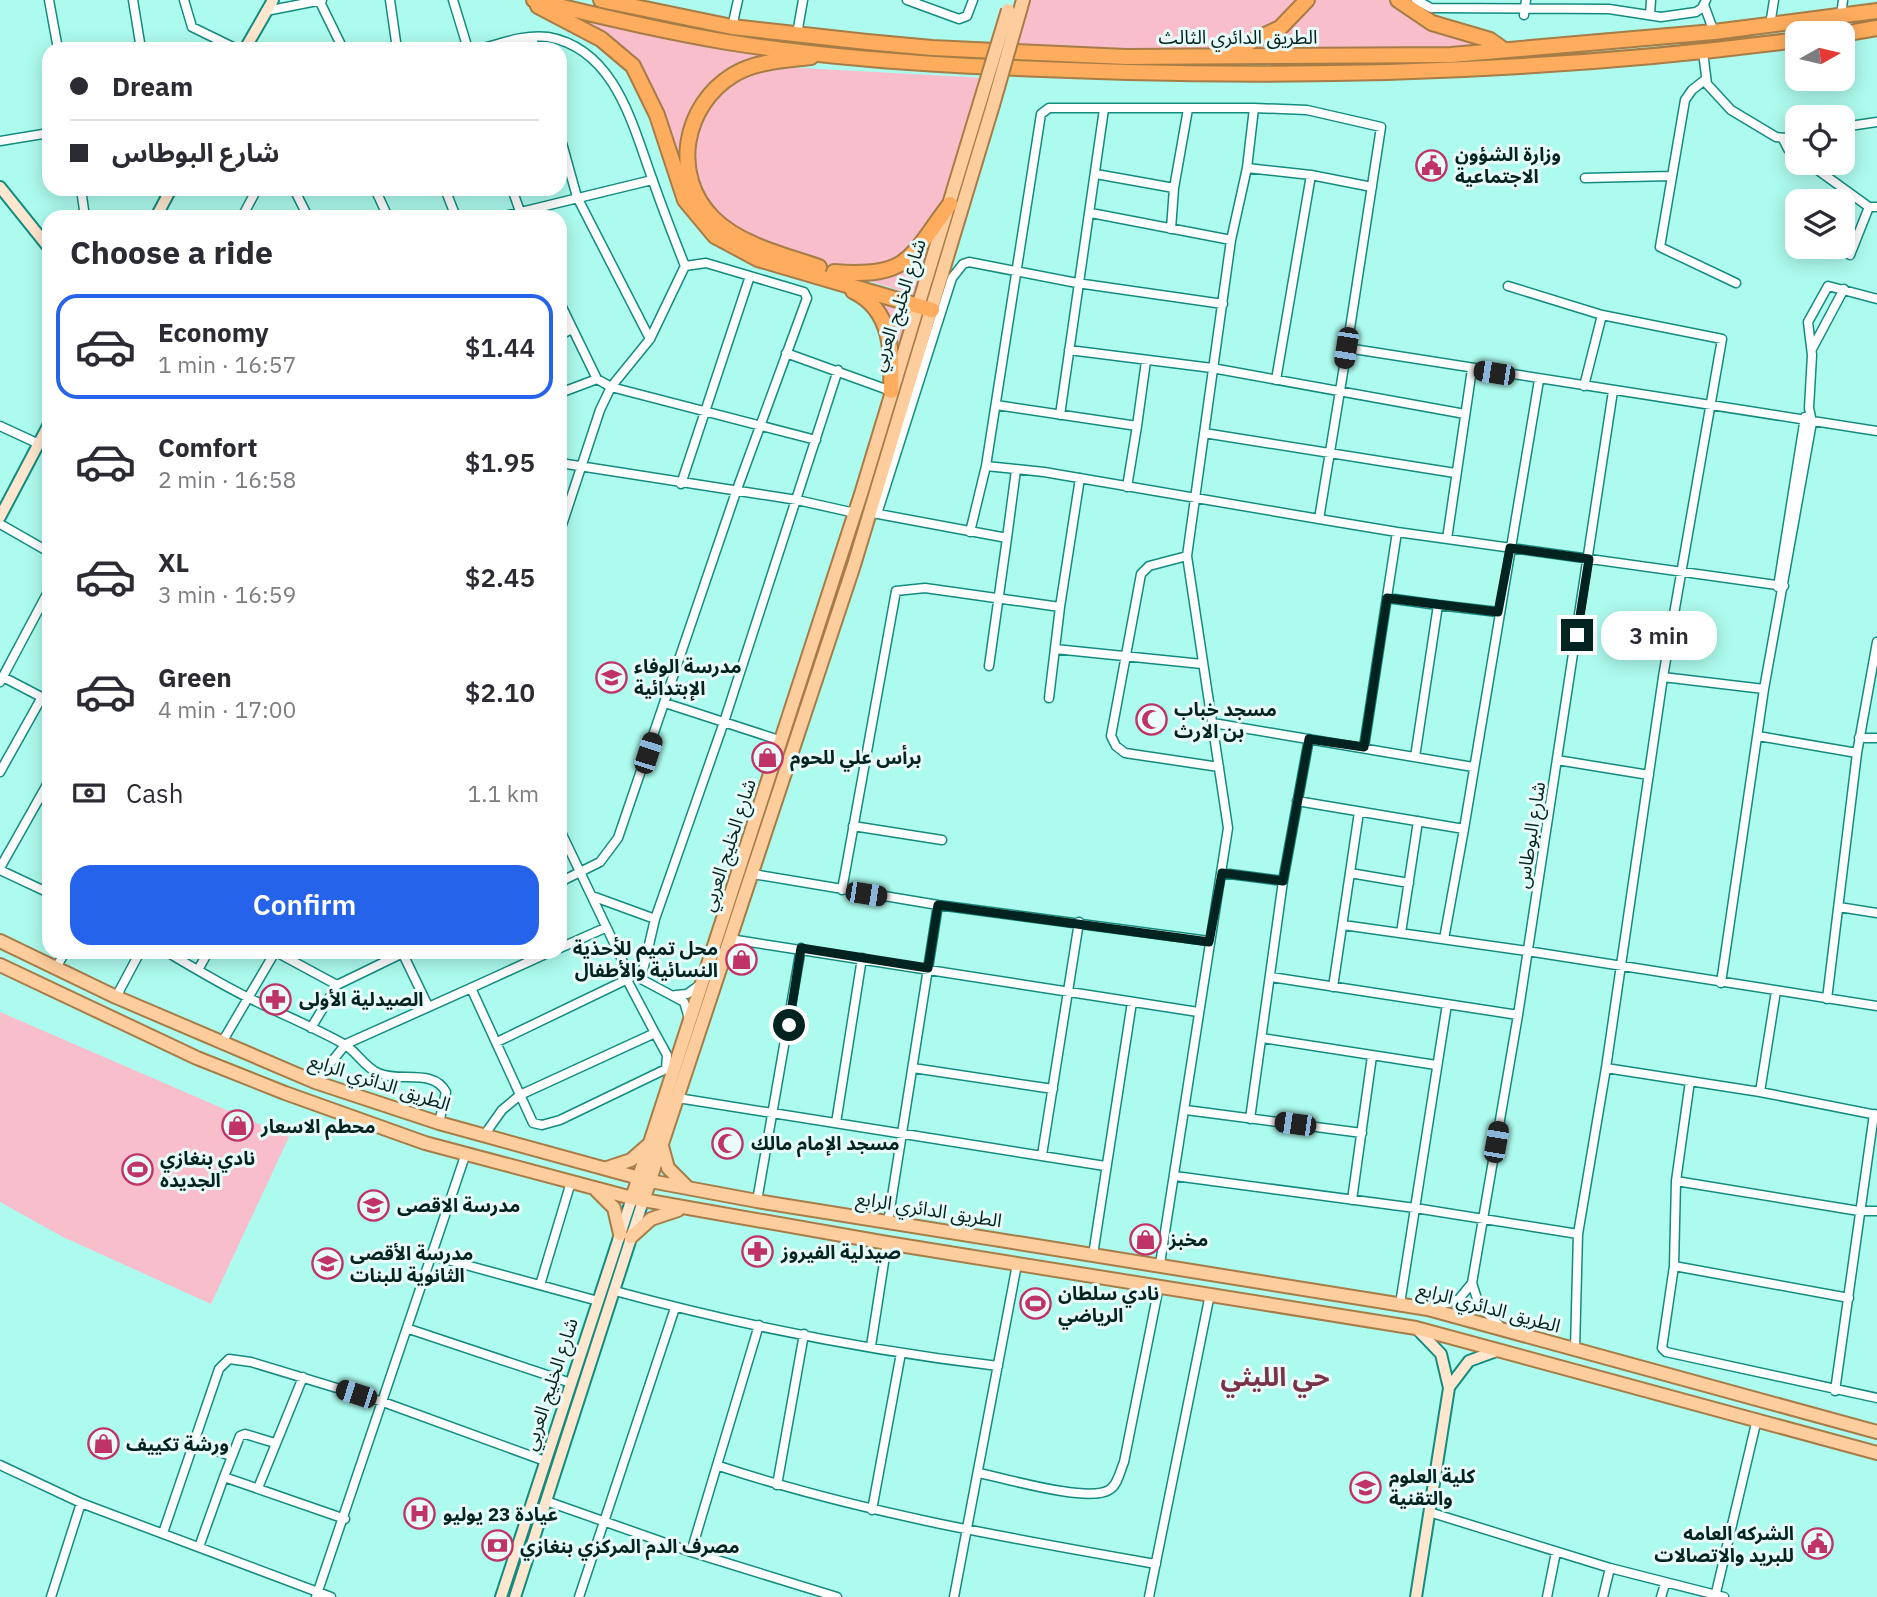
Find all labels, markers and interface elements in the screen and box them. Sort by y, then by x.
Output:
north arrow [1785,21,1855,91]
map controls [1785,21,1855,259]
street label: الطريق الدائري الثالث [1159,25,1317,52]
text: Dream [112,69,193,103]
button: locate [1785,105,1855,175]
text: شارع البوطاس [112,135,279,169]
place label: وزارة الشؤون الاجتماعية [1455,142,1561,188]
public building icon: وزارة الشؤون الاجتماعية [1415,148,1449,182]
button: layers [1785,189,1855,259]
text: Choose a ride [70,231,273,273]
street label: شارع الخليج العربي [865,236,934,375]
icon: car [74,315,137,378]
text: Economy [158,315,269,349]
car [1333,326,1360,370]
text: $1.44 [465,330,535,364]
text: 1 min · 16:57 [158,349,296,379]
car [1472,359,1517,387]
icon: car [74,430,137,493]
text: Comfort [158,430,257,464]
text: $1.95 [465,445,535,479]
text: 2 min · 16:58 [158,464,296,494]
icon: car [74,545,137,608]
text: XL [158,545,189,579]
text: $2.45 [465,560,535,594]
text: 3 min · 16:59 [158,579,296,609]
callout: 3 min [1602,610,1717,660]
route end [1561,619,1593,651]
text: 3 min [1629,620,1689,650]
place label: مدرسة الوفاء الإبتدائية [634,654,742,701]
icon: car [74,660,137,723]
text: Green [158,660,232,694]
school or university icon: مدرسة الوفاء الإبتدائية [594,660,628,694]
text: $2.10 [465,675,535,709]
text: 4 min · 17:00 [158,694,296,724]
place label: مسجد خباب بن الارث [1174,697,1277,743]
mosque icon: مسجد خباب بن الارث [1134,703,1168,737]
car [632,730,665,776]
shop icon: برأس علي للحوم [750,740,784,774]
place label: برأس علي للحوم [790,744,922,772]
icon: cash [70,774,108,812]
text: Cash [126,776,183,810]
street label: شارع الخليج العربي [695,776,764,915]
text: 1.1 km [468,778,539,808]
street label: شارع البوطاس [1510,780,1552,890]
button: Confirm [70,865,539,945]
car [844,880,889,908]
place label: محل تميم للأحذية النسائية والأطفال [573,936,718,982]
shop icon: محل تميم للأحذية النسائية والأطفال [724,942,758,976]
pharmacy icon: الصيدلية الأولى [259,982,293,1016]
place label: الصيدلية الأولى [299,987,424,1011]
route start [773,1009,805,1041]
street label: الطريق الدائري الرابع [305,1048,454,1119]
shop icon: محطم الاسعار [221,1109,255,1143]
car [1273,1111,1318,1137]
place label: محطم الاسعار [260,1114,376,1141]
car [1483,1119,1510,1165]
mosque icon: مسجد الإمام مالك [711,1126,745,1160]
place label: مسجد الإمام مالك [751,1131,900,1158]
place label: نادي بنغازي الجديده [160,1146,255,1192]
sports icon: نادي بنغازي الجديده [120,1152,154,1186]
street label: الطريق الدائري الرابع [854,1186,1004,1236]
school or university icon: مدرسة الاقصى [357,1188,391,1222]
place label: مدرسة الاقصى [397,1193,520,1217]
shop icon: مخبز [1129,1222,1163,1256]
place label: مخبز [1168,1227,1208,1251]
pharmacy icon: صيدلية الفيروز [741,1235,775,1269]
place label: صيدلية الفيروز [780,1240,901,1264]
place label: مدرسة الأقصى الثانوية للبنات [350,1241,473,1287]
school or university icon: مدرسة الأقصى الثانوية للبنات [310,1247,344,1281]
street label: الطريق الدائري الرابع [1414,1276,1563,1341]
place label: نادي سلطان الرياضي [1058,1281,1159,1330]
sports icon: نادي سلطان الرياضي [1018,1287,1052,1321]
street label: شارع الخليج العربي [517,1315,586,1454]
district label: حي الليثي [1220,1359,1330,1398]
car [333,1378,380,1410]
shop icon: ورشة تكييف [86,1427,120,1461]
place label: ورشة تكييف [126,1432,229,1456]
place label: كلية العلوم والتقنية [1389,1464,1476,1510]
school or university icon: كلية العلوم والتقنية [1349,1470,1383,1504]
hospital icon: عيادة 23 يوليو [403,1497,437,1531]
place label: عيادة 23 يوليو [443,1502,558,1526]
place label: الشركه العامه للبريد والاتصالات [1654,1521,1794,1567]
public building icon: الشركه العامه للبريد والاتصالات [1800,1527,1834,1561]
bank icon: مصرف الدم المركزي بنغازي [480,1529,514,1563]
place label: مصرف الدم المركزي بنغازي [520,1534,740,1561]

